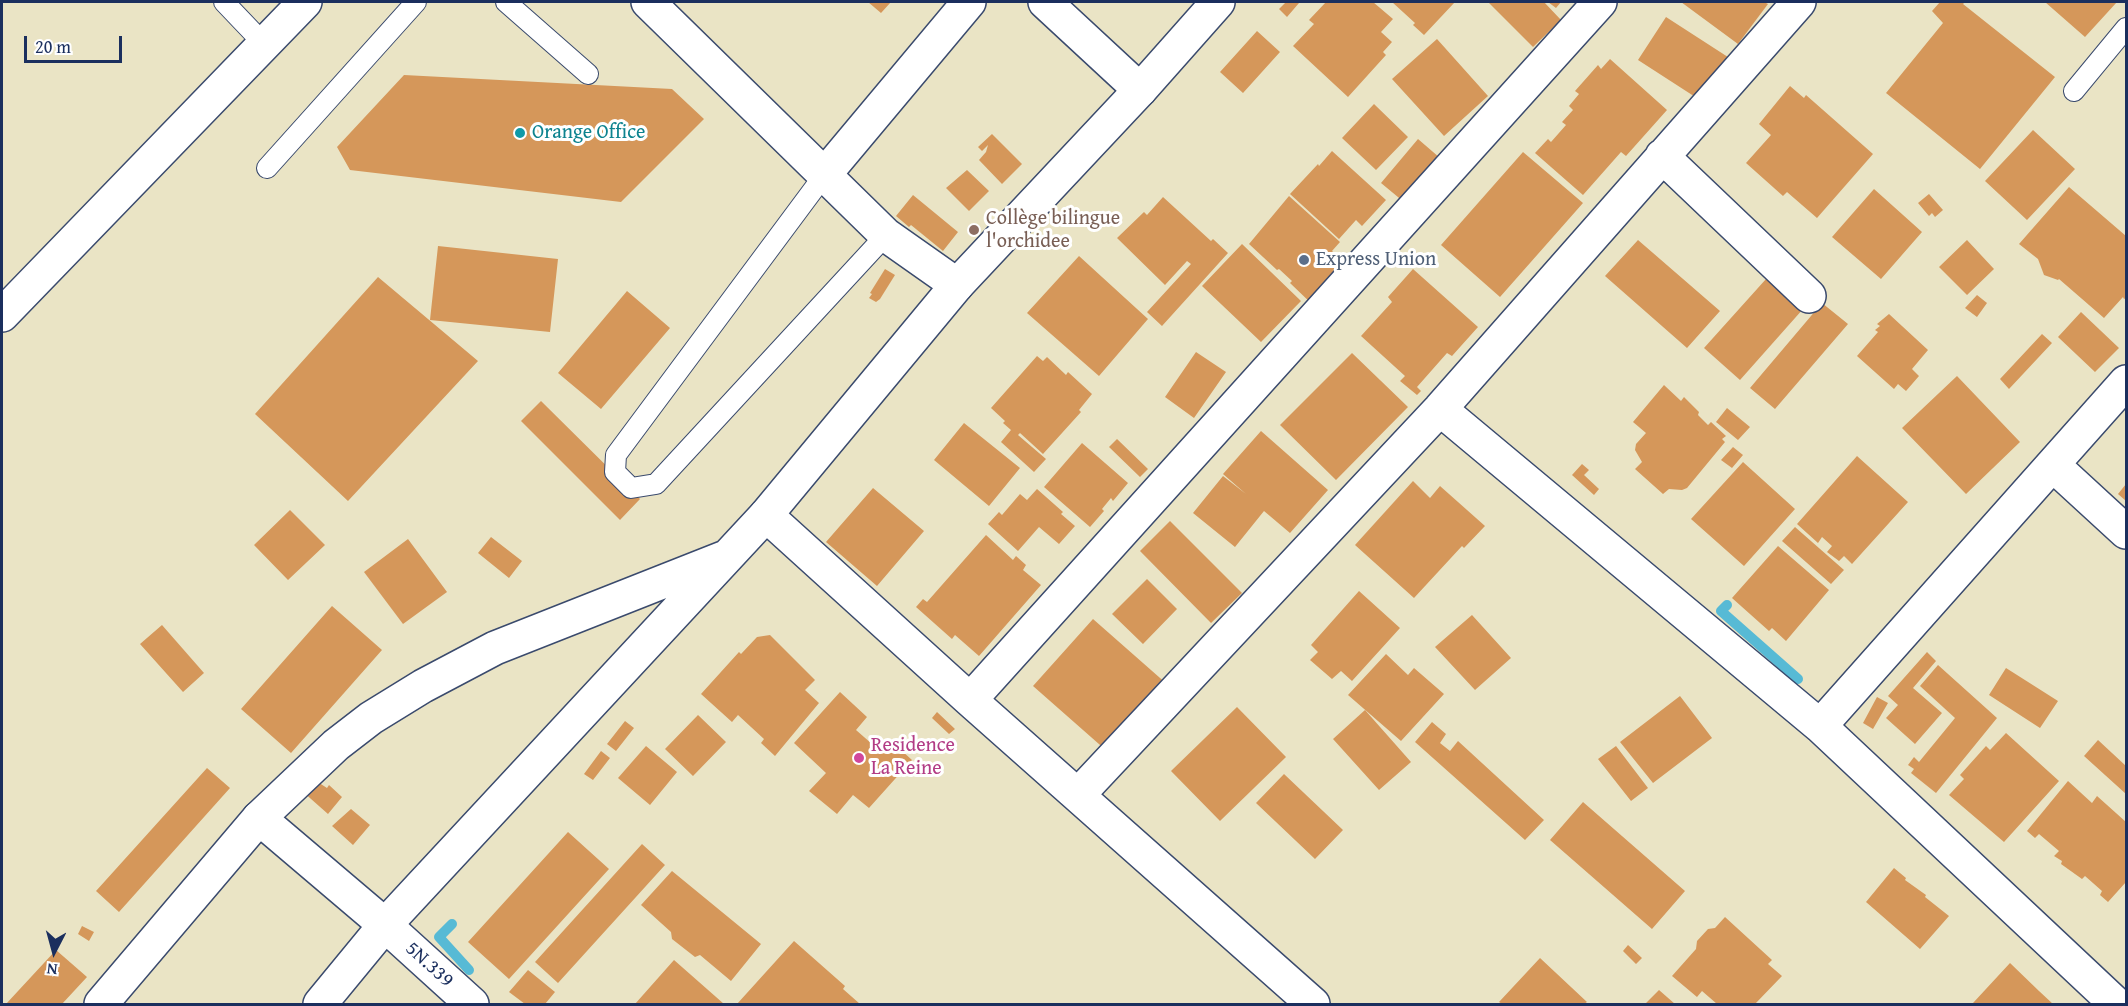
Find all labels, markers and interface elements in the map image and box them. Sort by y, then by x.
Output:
scale bar [27,24,124,62]
text: 20 m [35,33,71,60]
place label: Orange Office [532,121,645,145]
marker: Orange Office [513,126,527,140]
place label: Collège bilingue l'orchidee [986,207,1120,254]
marker: Collège bilingue l'orchidee [967,223,981,237]
place label: Express Union [1316,248,1436,272]
marker: Express Union [1297,253,1311,267]
place label: Residence La Reine [871,734,955,781]
marker: Residence La Reine [852,751,866,765]
north arrow [24,922,84,982]
street label: 5N.339 [400,937,458,993]
text: N [46,957,59,982]

